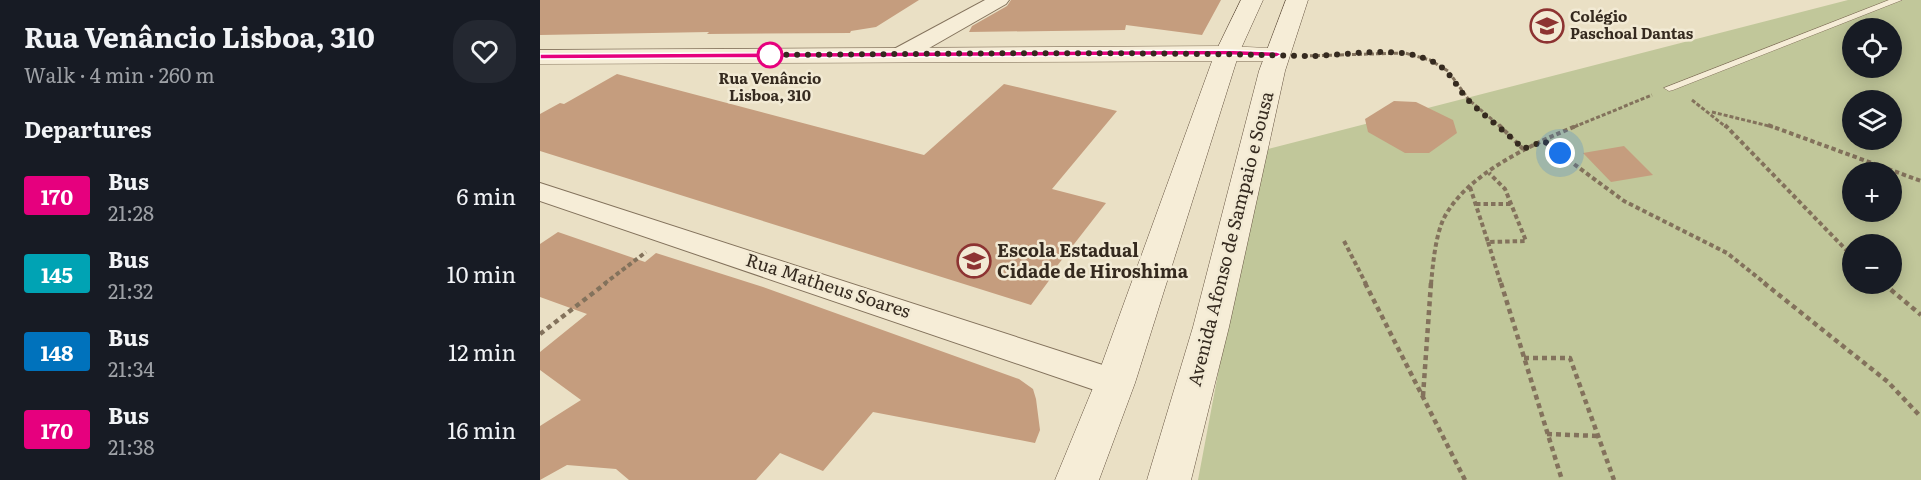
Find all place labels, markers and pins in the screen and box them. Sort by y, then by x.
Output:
place label: Colégio Paschoal Dantas [1570,4,1694,44]
school or university icon: Colégio Paschoal Dantas [1529,8,1565,44]
marker: Rua Venâncio Lisboa, 310 [757,42,783,68]
place label: Rua Venâncio Lisboa, 310 [719,66,821,106]
place label: Escola Estadual Cidade de Hiroshima [997,236,1189,284]
school or university icon: Escola Estadual Cidade de Hiroshima [956,243,992,279]

